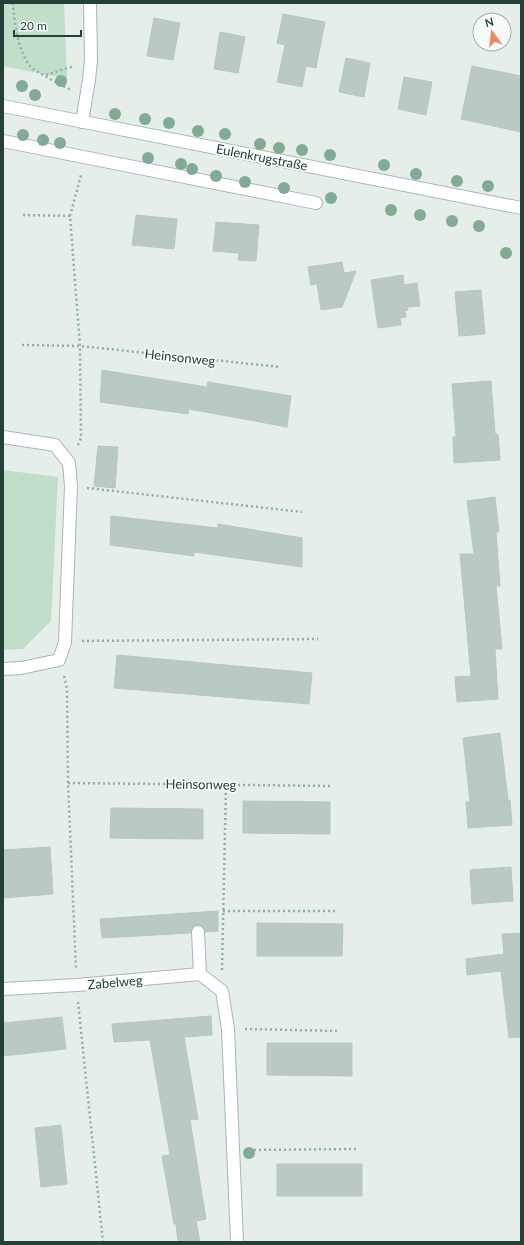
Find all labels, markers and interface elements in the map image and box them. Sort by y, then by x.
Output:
scale bar [14,12,81,38]
north arrow [472,12,512,52]
text: N [484,14,495,29]
text: 20 m [20,18,47,33]
street label: Eulenkrugstraße [215,140,309,174]
street label: Heinsonweg [144,345,216,369]
street label: Heinsonweg [165,775,237,793]
street label: Zabelweg [87,972,143,992]

